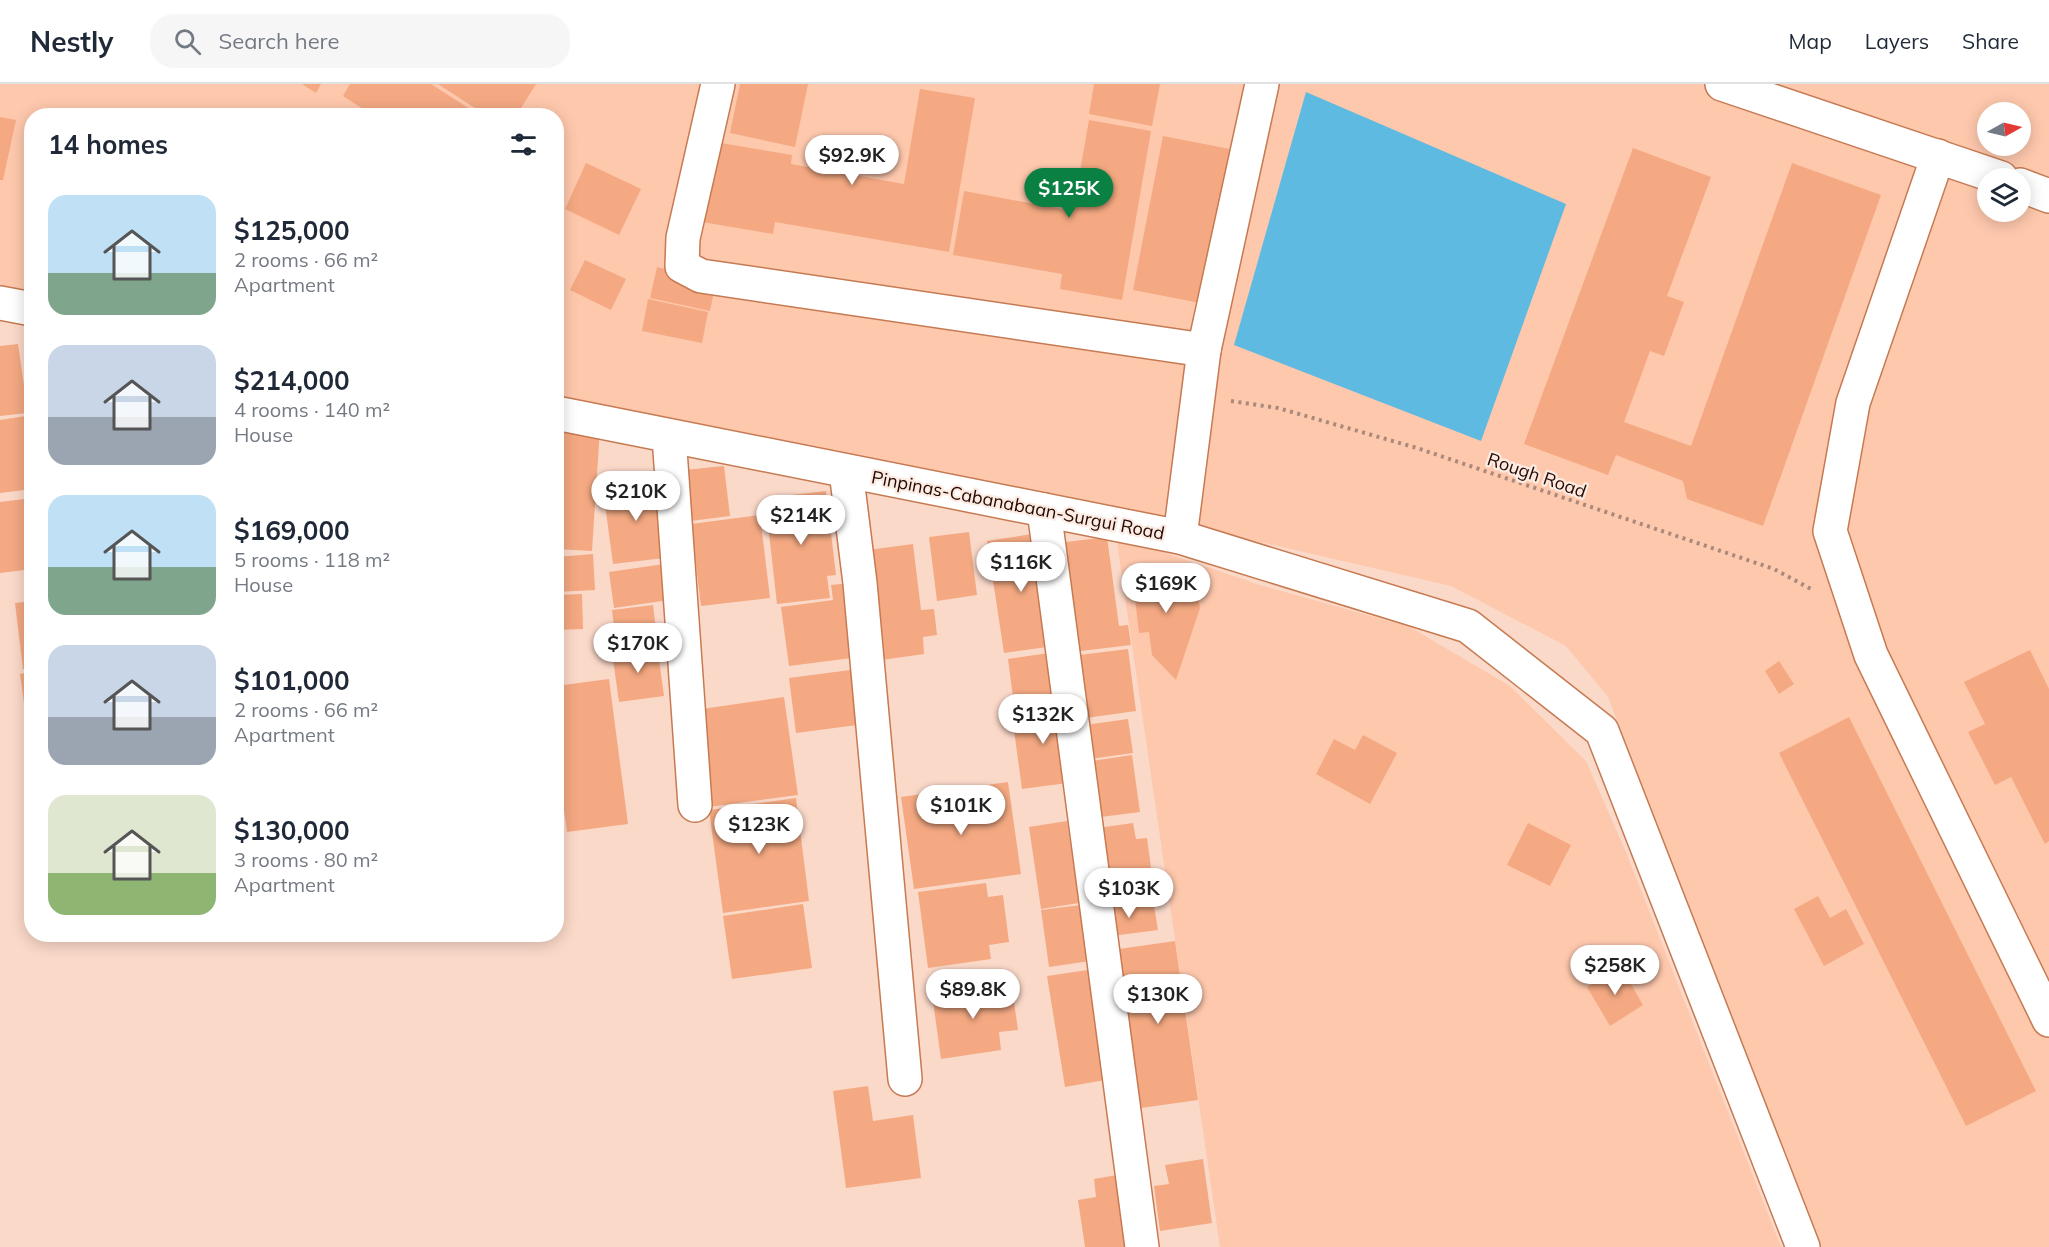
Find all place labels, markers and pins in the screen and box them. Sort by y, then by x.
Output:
pin: $92.9K [803,135,901,186]
pin: $125K [1027,168,1111,219]
pin: $210K [594,471,678,522]
pin: $214K [759,495,843,546]
pin: $116K [979,542,1063,593]
pin: $169K [1124,563,1208,614]
pin: $170K [596,623,680,674]
pin: $132K [1001,694,1085,745]
pin: $101K [919,785,1003,836]
pin: $123K [717,804,801,855]
pin: $103K [1087,868,1171,919]
pin: $258K [1573,945,1657,996]
pin: $89.8K [924,969,1022,1020]
pin: $130K [1116,974,1200,1025]

